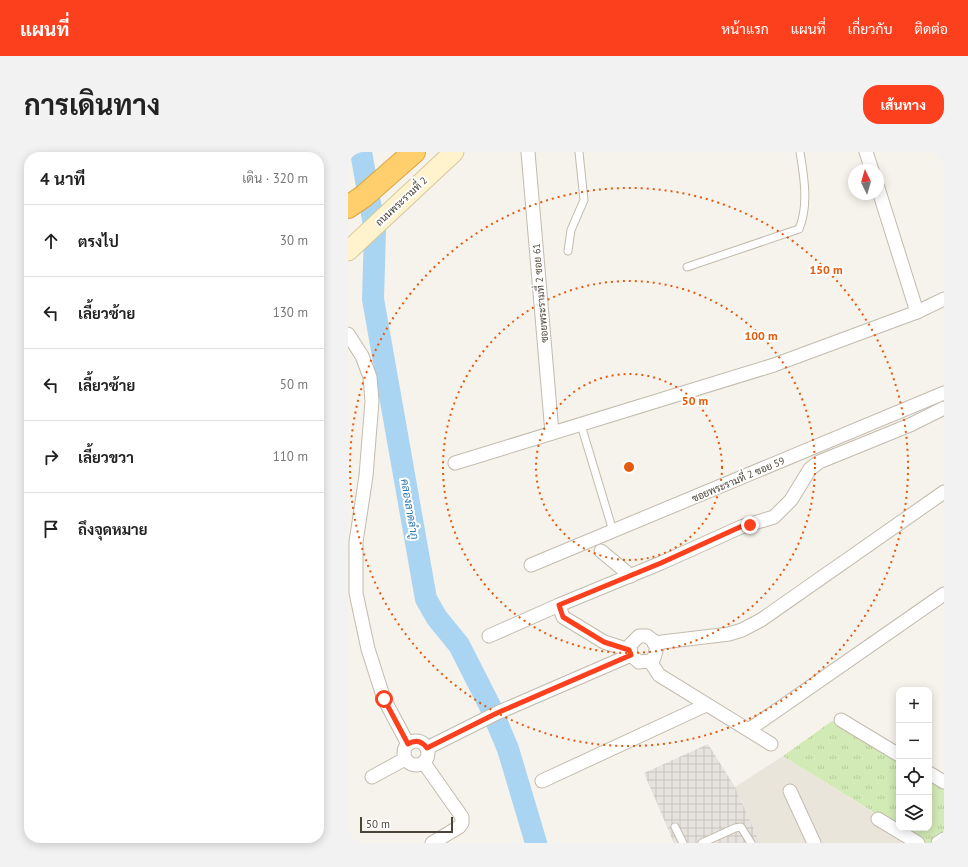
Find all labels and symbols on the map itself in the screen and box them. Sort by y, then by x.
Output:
north arrow [848,164,884,200]
street label: ถนนพระรามที่ 2 [371,172,430,229]
street label: ซอยพระรามที่ 2 ซอย 61 [528,243,551,343]
text: 150 m [809,262,843,277]
text: 100 m [744,328,778,343]
text: 50 m [682,393,708,408]
street label: ซอยพระรามที่ 2 ซอย 59 [689,452,787,505]
centre of rings [622,460,636,474]
water label: คลองลาดลำภู [397,478,422,541]
route end [741,516,759,534]
route start [375,690,393,708]
scale bar [360,815,453,834]

